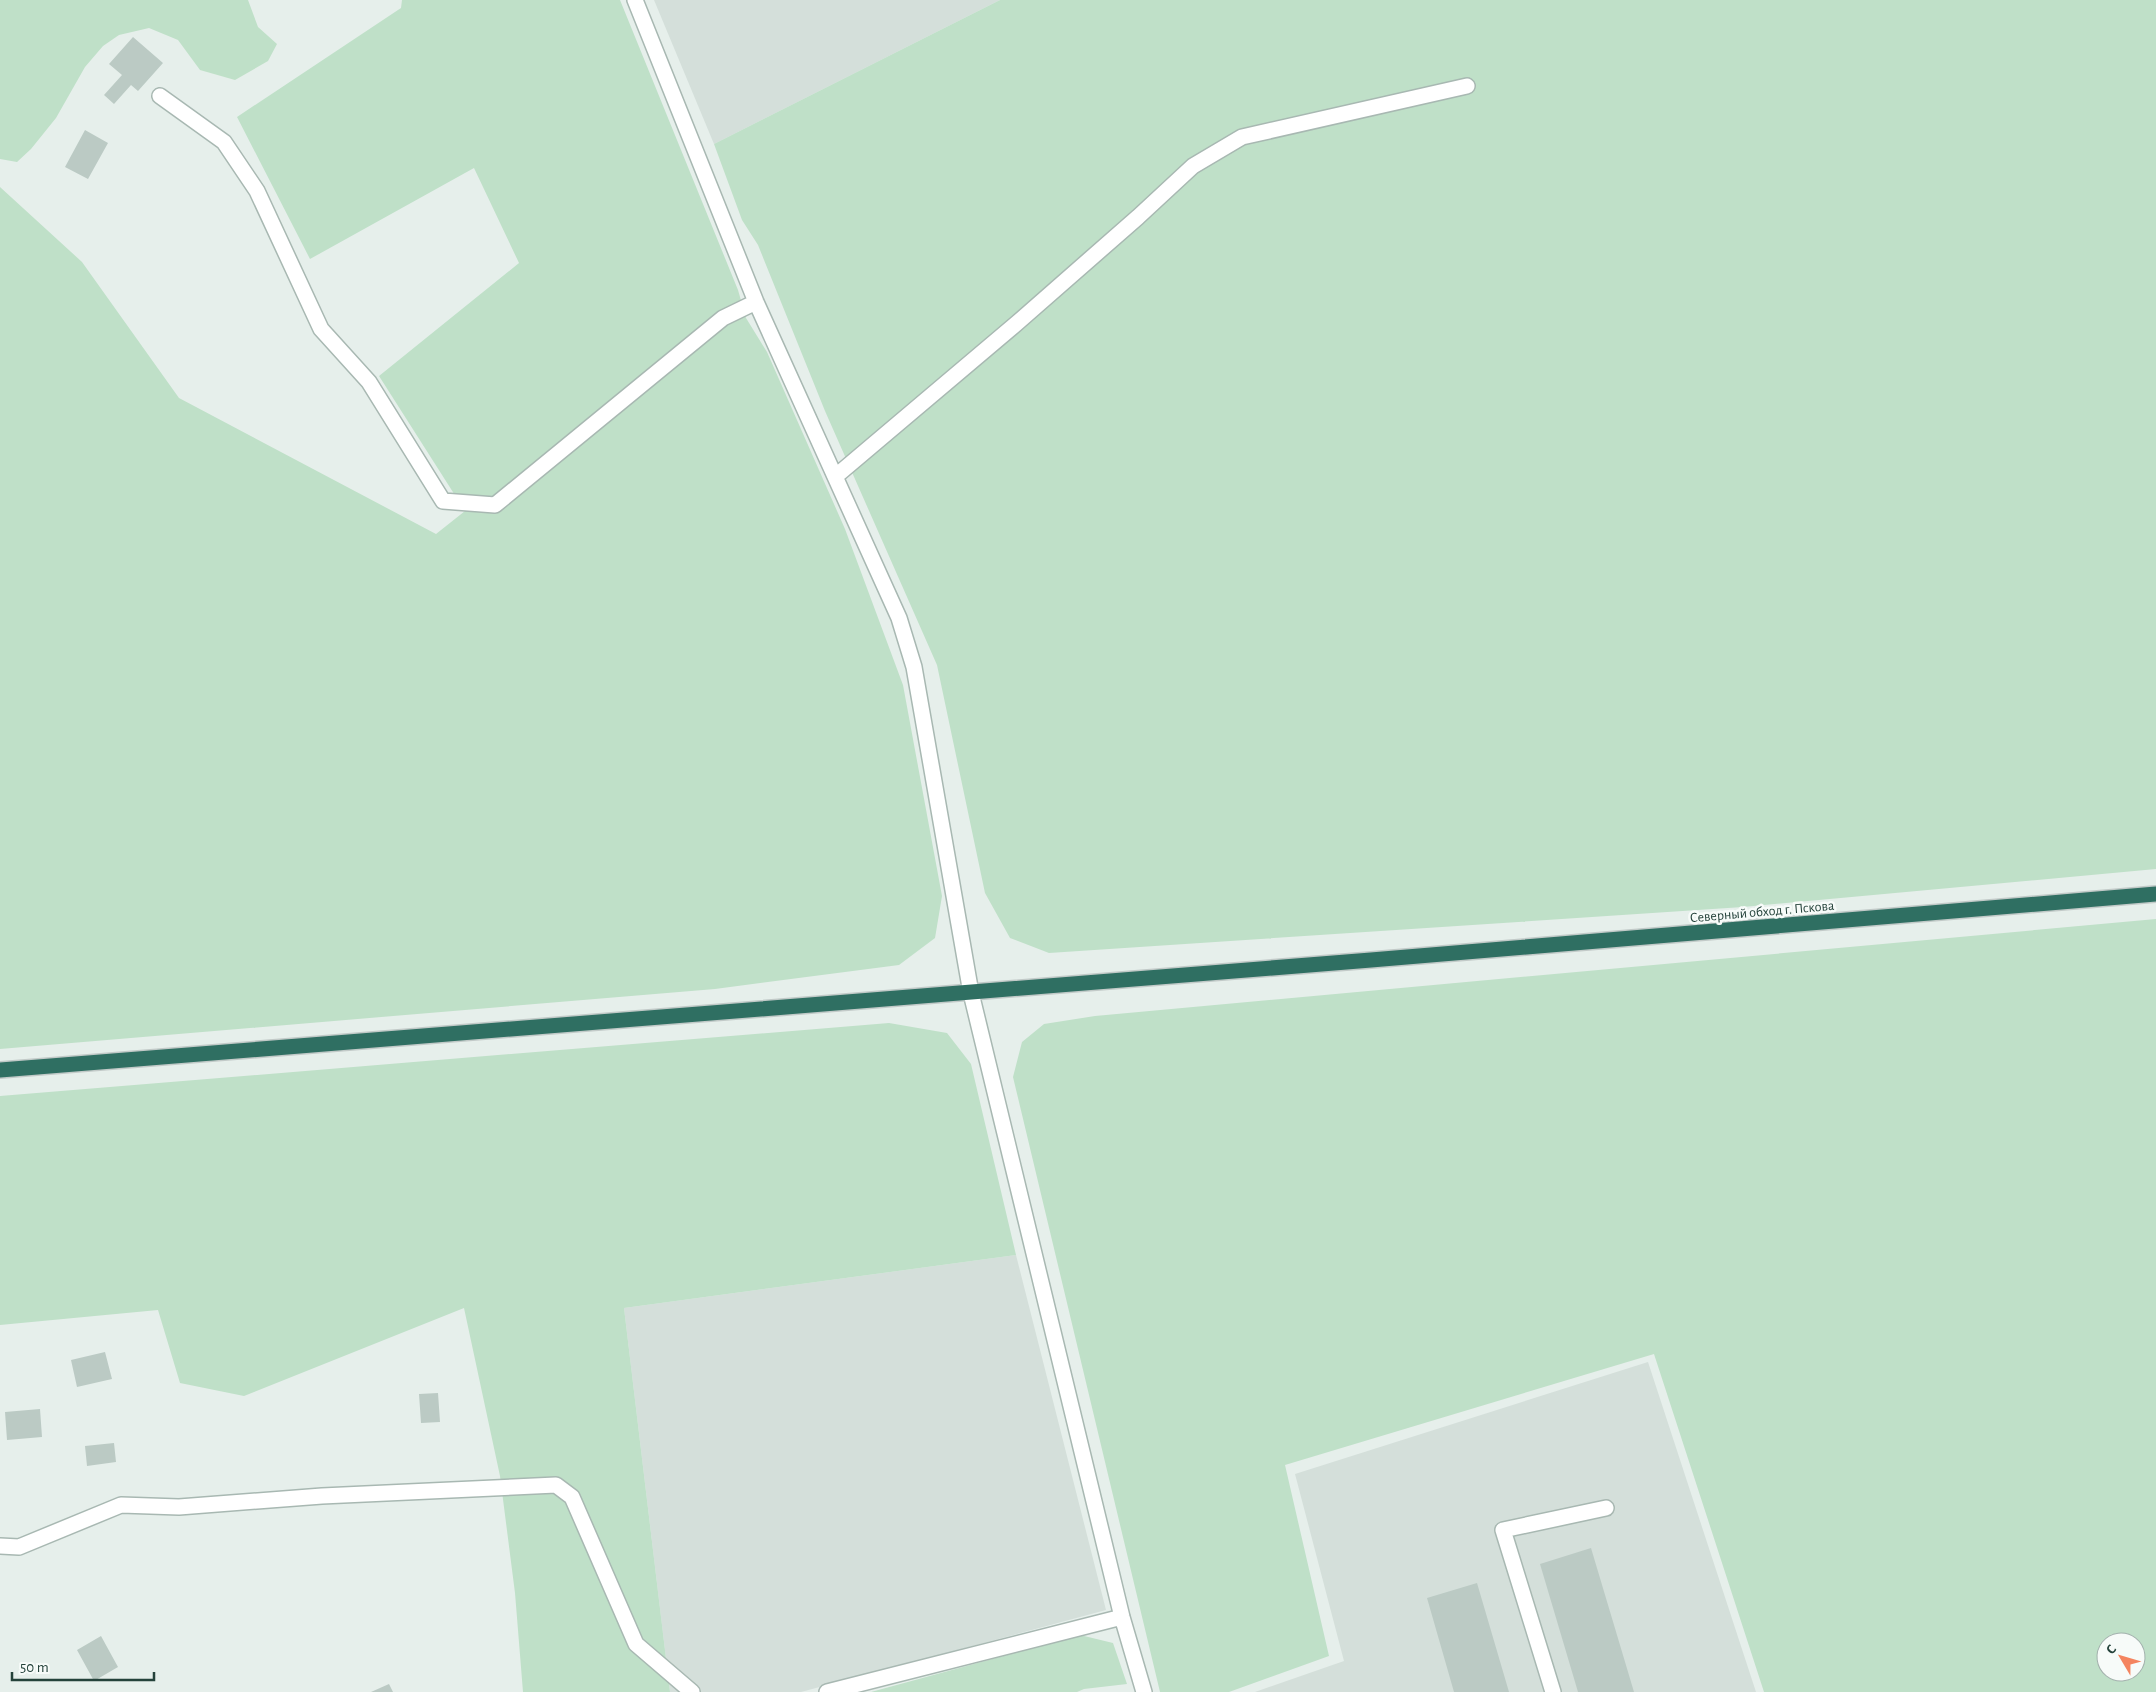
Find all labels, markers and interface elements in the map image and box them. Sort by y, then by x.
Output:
street label: Северный обход г. Пскова [1689,899,1835,925]
north arrow [2096,1632,2146,1682]
text: С [2104,1642,2120,1657]
scale bar [12,1650,155,1682]
text: 50 m [20,1660,49,1675]

